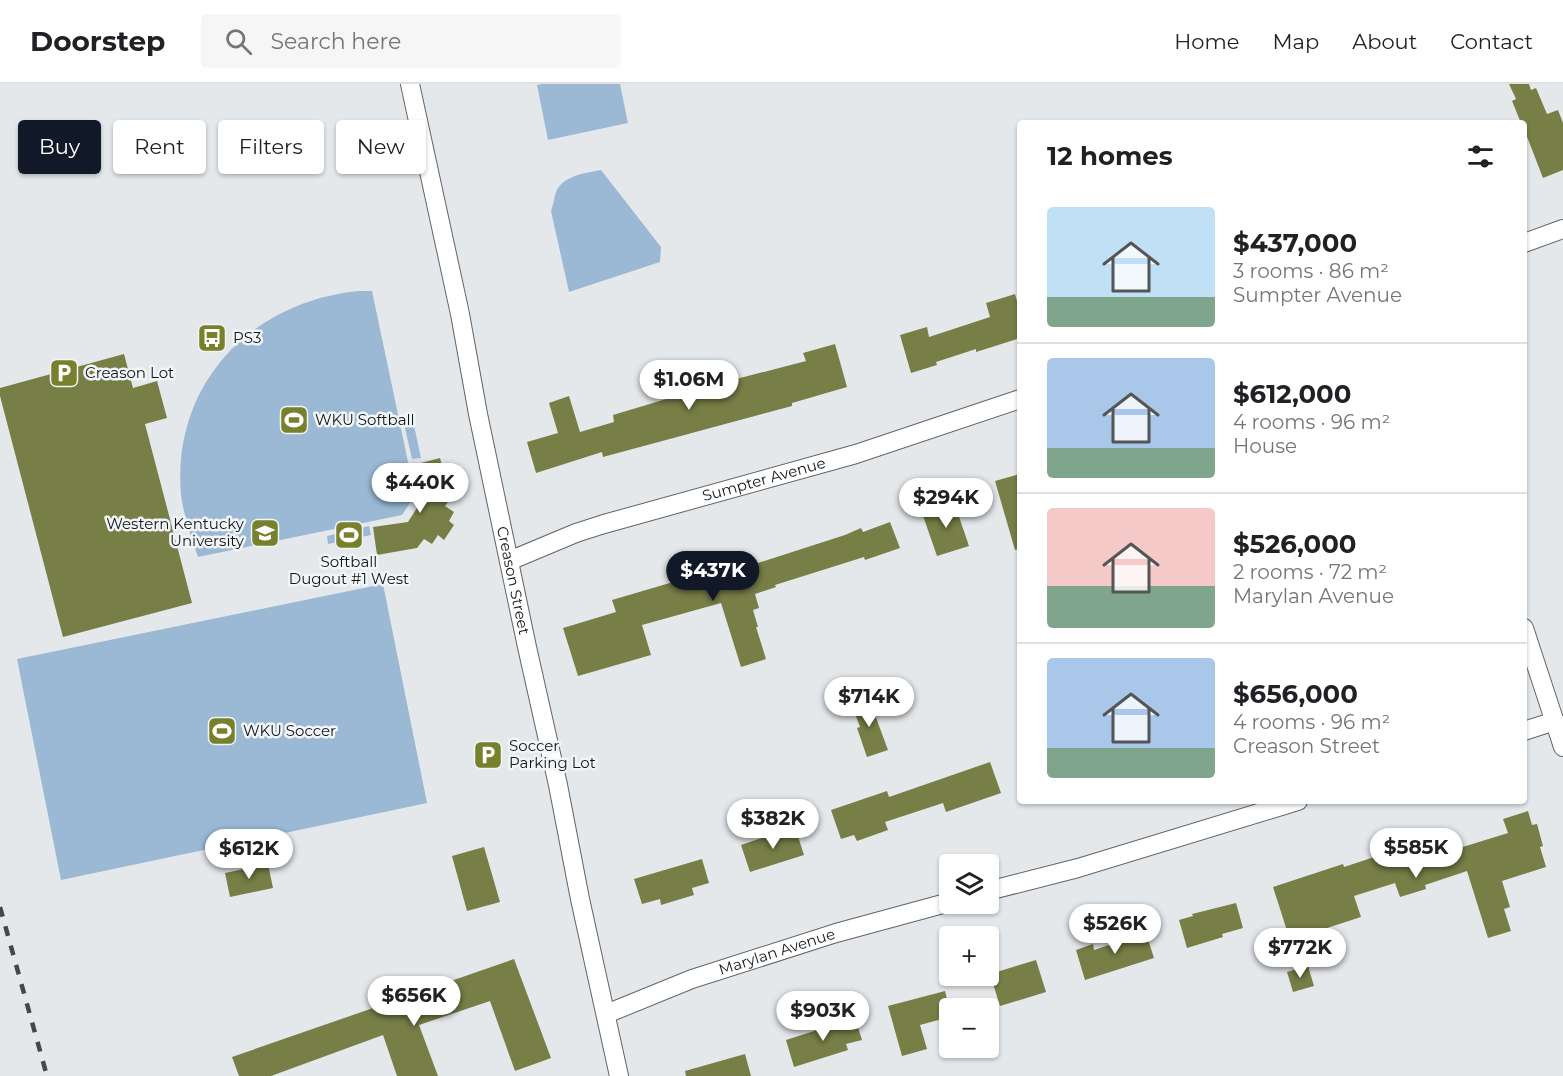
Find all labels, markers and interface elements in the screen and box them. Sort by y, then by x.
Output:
search box [201,14,621,68]
text: Doorstep [30,24,165,58]
icon: search [222,25,255,58]
text: Search here [270,28,401,55]
text: Home [1174,29,1239,54]
text: Map [1272,29,1319,54]
text: About [1352,29,1417,54]
text: Contact [1450,29,1533,54]
chip: Buy [18,120,101,174]
chip: Rent [113,120,206,174]
chip: Filters [218,120,324,174]
chip: New [336,120,426,174]
text: 12 homes [1047,140,1173,172]
icon: filters [1464,140,1497,173]
text: $437,000 [1233,227,1357,259]
icon: home [1095,231,1167,303]
text: 3 rooms · 86 m² [1233,259,1389,283]
text: Sumpter Avenue [1233,283,1402,307]
bus stop icon: PS3 [196,322,228,354]
place label: PS3 [233,328,261,347]
parking icon: Creason Lot [48,357,80,389]
pin: $1.06M [640,360,738,411]
place label: Creason Lot [85,363,174,382]
text: $1.06M [654,367,724,391]
text: $612,000 [1233,378,1351,410]
icon: home [1095,382,1167,454]
sports icon: WKU Softball [278,404,310,436]
place label: WKU Softball [315,410,415,429]
text: 4 rooms · 96 m² [1233,410,1390,434]
text: House [1233,434,1297,458]
street label: Sumpter Avenue [700,453,827,505]
pin: $440K [378,463,462,514]
text: $440K [386,470,454,494]
pin: $294K [904,478,988,529]
text: $294K [913,485,979,509]
place label: Western Kentucky University [106,514,245,550]
school or university icon: Western Kentucky University [249,517,281,549]
sports icon: Softball Dugout #1 West [333,519,365,551]
street label: Creason Street [493,524,534,636]
text: $526,000 [1233,528,1357,560]
icon: home [1095,532,1167,604]
pin: $437K [671,551,755,602]
place label: Softball Dugout #1 West [289,552,409,588]
text: $437K [680,558,746,582]
text: 2 rooms · 72 m² [1233,560,1387,584]
text: Marylan Avenue [1233,584,1394,608]
pin: $714K [827,677,911,728]
text: $656,000 [1233,678,1358,710]
icon: home [1095,682,1167,754]
text: $714K [838,684,900,708]
text: 4 rooms · 96 m² [1233,710,1390,734]
sports icon: WKU Soccer [206,715,238,747]
place label: WKU Soccer [243,721,336,740]
text: Creason Street [1233,734,1380,758]
place label: Soccer Parking Lot [509,736,596,772]
parking icon: Soccer Parking Lot [472,739,504,771]
pin: $382K [731,799,815,850]
text: $382K [741,806,805,830]
pin: $585K [1374,828,1458,879]
pin: $612K [207,829,291,880]
text: $585K [1384,835,1448,859]
text: $612K [219,836,279,860]
map controls [939,854,999,1058]
button: layers [939,854,999,914]
pin: $526K [1073,904,1157,955]
text: $526K [1083,911,1147,935]
street label: Marylan Avenue [716,924,837,979]
button: + [939,926,999,986]
pin: $772K [1258,928,1342,979]
text: $772K [1268,935,1332,959]
pin: $656K [372,976,456,1027]
text: $656K [382,983,446,1007]
pin: $903K [781,991,865,1042]
text: $903K [790,998,856,1022]
button: − [939,998,999,1058]

